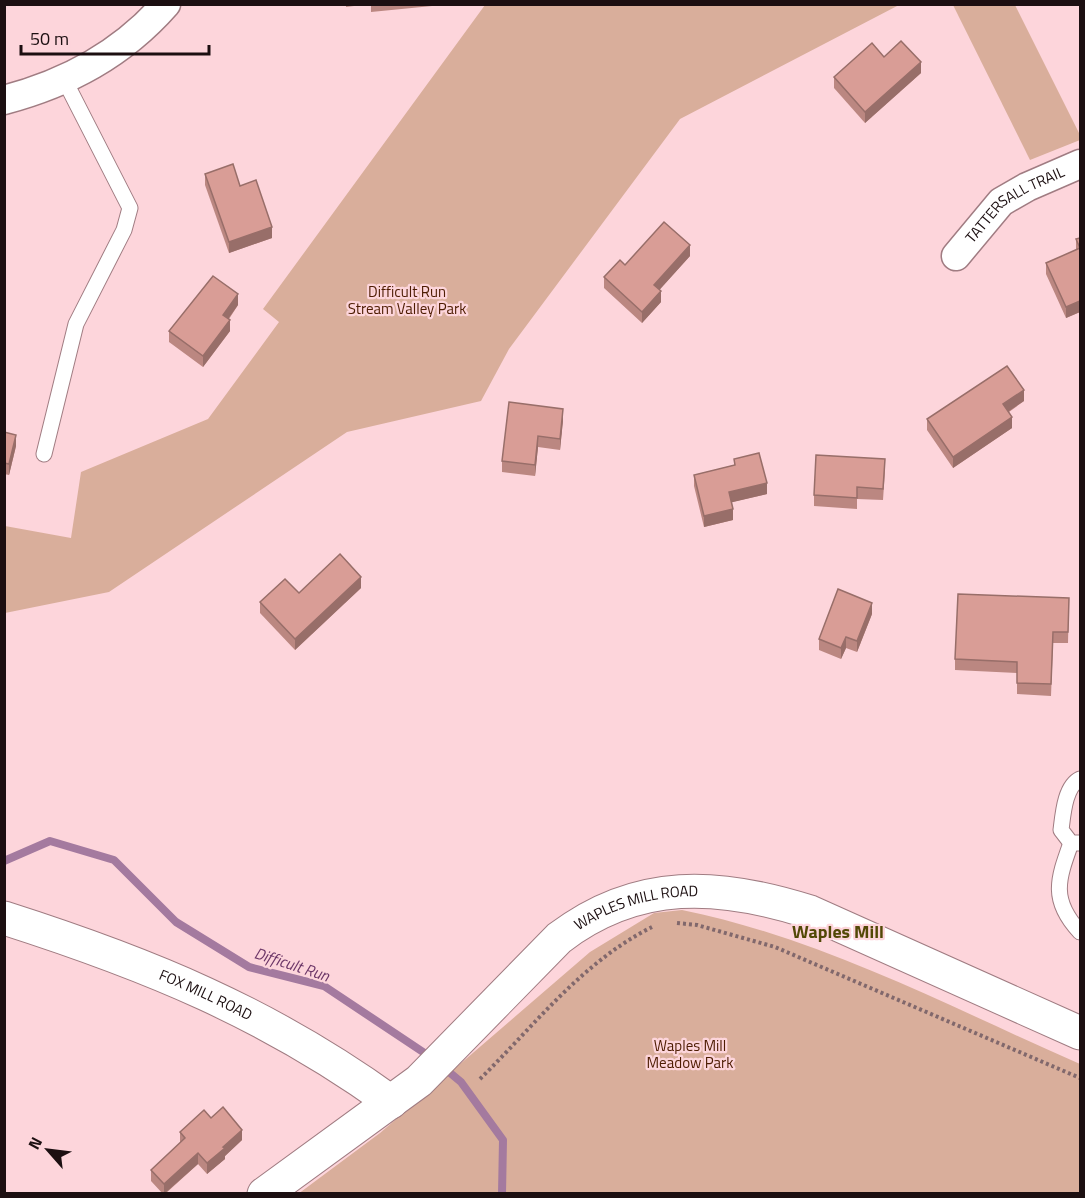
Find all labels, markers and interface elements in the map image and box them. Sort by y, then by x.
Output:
scale bar [21,18,208,56]
text: 50 m [30,25,69,52]
street label: TATTERSALL TRAIL [960,160,1068,248]
park label: Difficult Run Stream Valley Park [348,280,466,320]
street label: WAPLES MILL ROAD [569,879,698,936]
district label: Waples Mill [792,918,884,945]
water label: Difficult Run [251,941,334,988]
street label: FOX MILL ROAD [156,963,257,1026]
park label: Waples Mill Meadow Park [647,1034,733,1074]
north arrow [18,1120,78,1180]
text: N [22,1132,48,1153]

